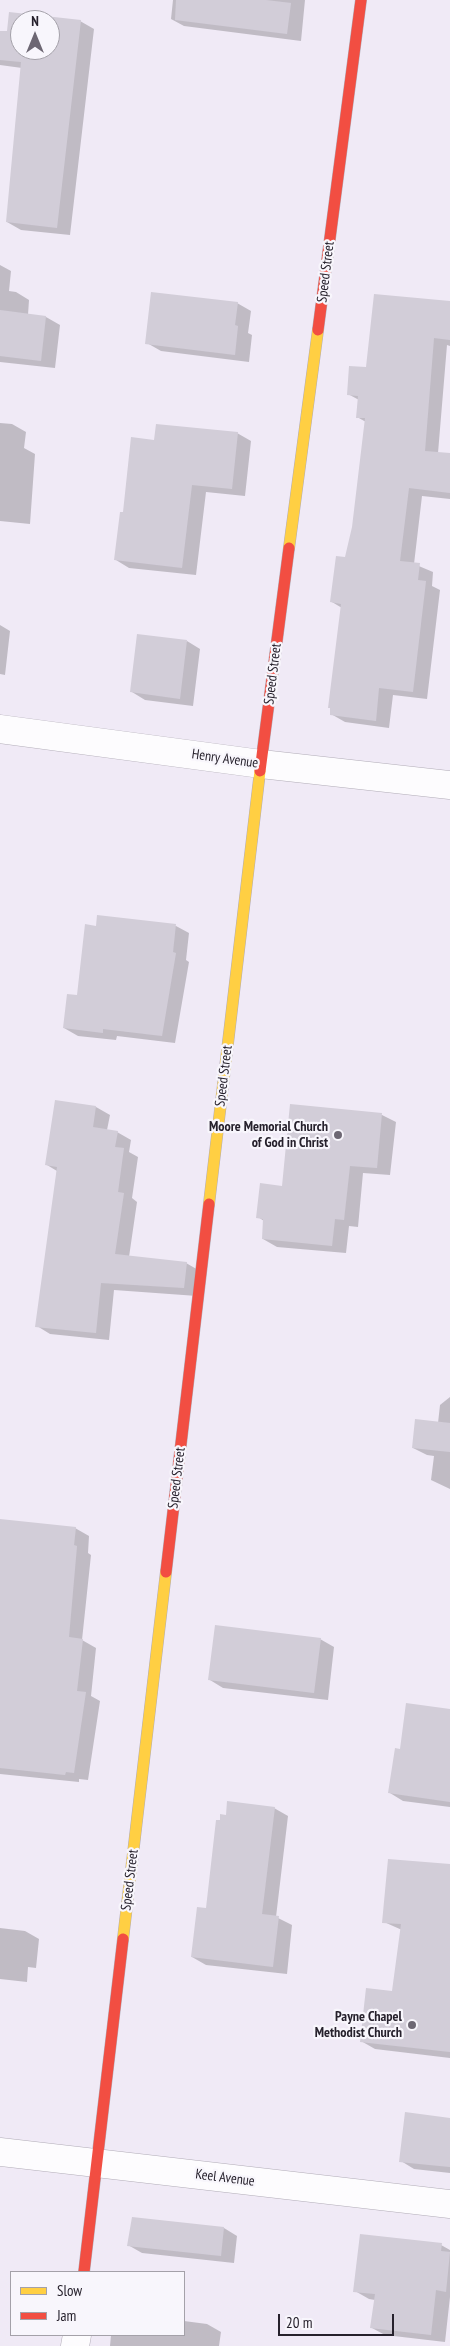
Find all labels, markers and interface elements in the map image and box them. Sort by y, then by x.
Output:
north arrow [10,10,60,60]
text: N [31,12,39,30]
street label: Speed Street [314,240,338,304]
street label: Speed Street [261,642,285,706]
street label: Henry Avenue [191,746,259,772]
street label: Speed Street [212,1044,236,1108]
place label: Moore Memorial Church of God in Christ [209,1119,328,1152]
marker: Moore Memorial Church of God in Christ [332,1129,344,1141]
street label: Speed Street [165,1446,189,1510]
street label: Speed Street [118,1848,142,1912]
place label: Payne Chapel Methodist Church [315,2009,402,2041]
marker: Payne Chapel Methodist Church [406,2019,418,2031]
street label: Keel Avenue [194,2166,256,2190]
legend [10,2271,185,2336]
text: Slow [57,2281,82,2300]
scale bar [280,2304,396,2336]
text: Jam [57,2306,76,2325]
text: 20 m [286,2313,312,2332]

